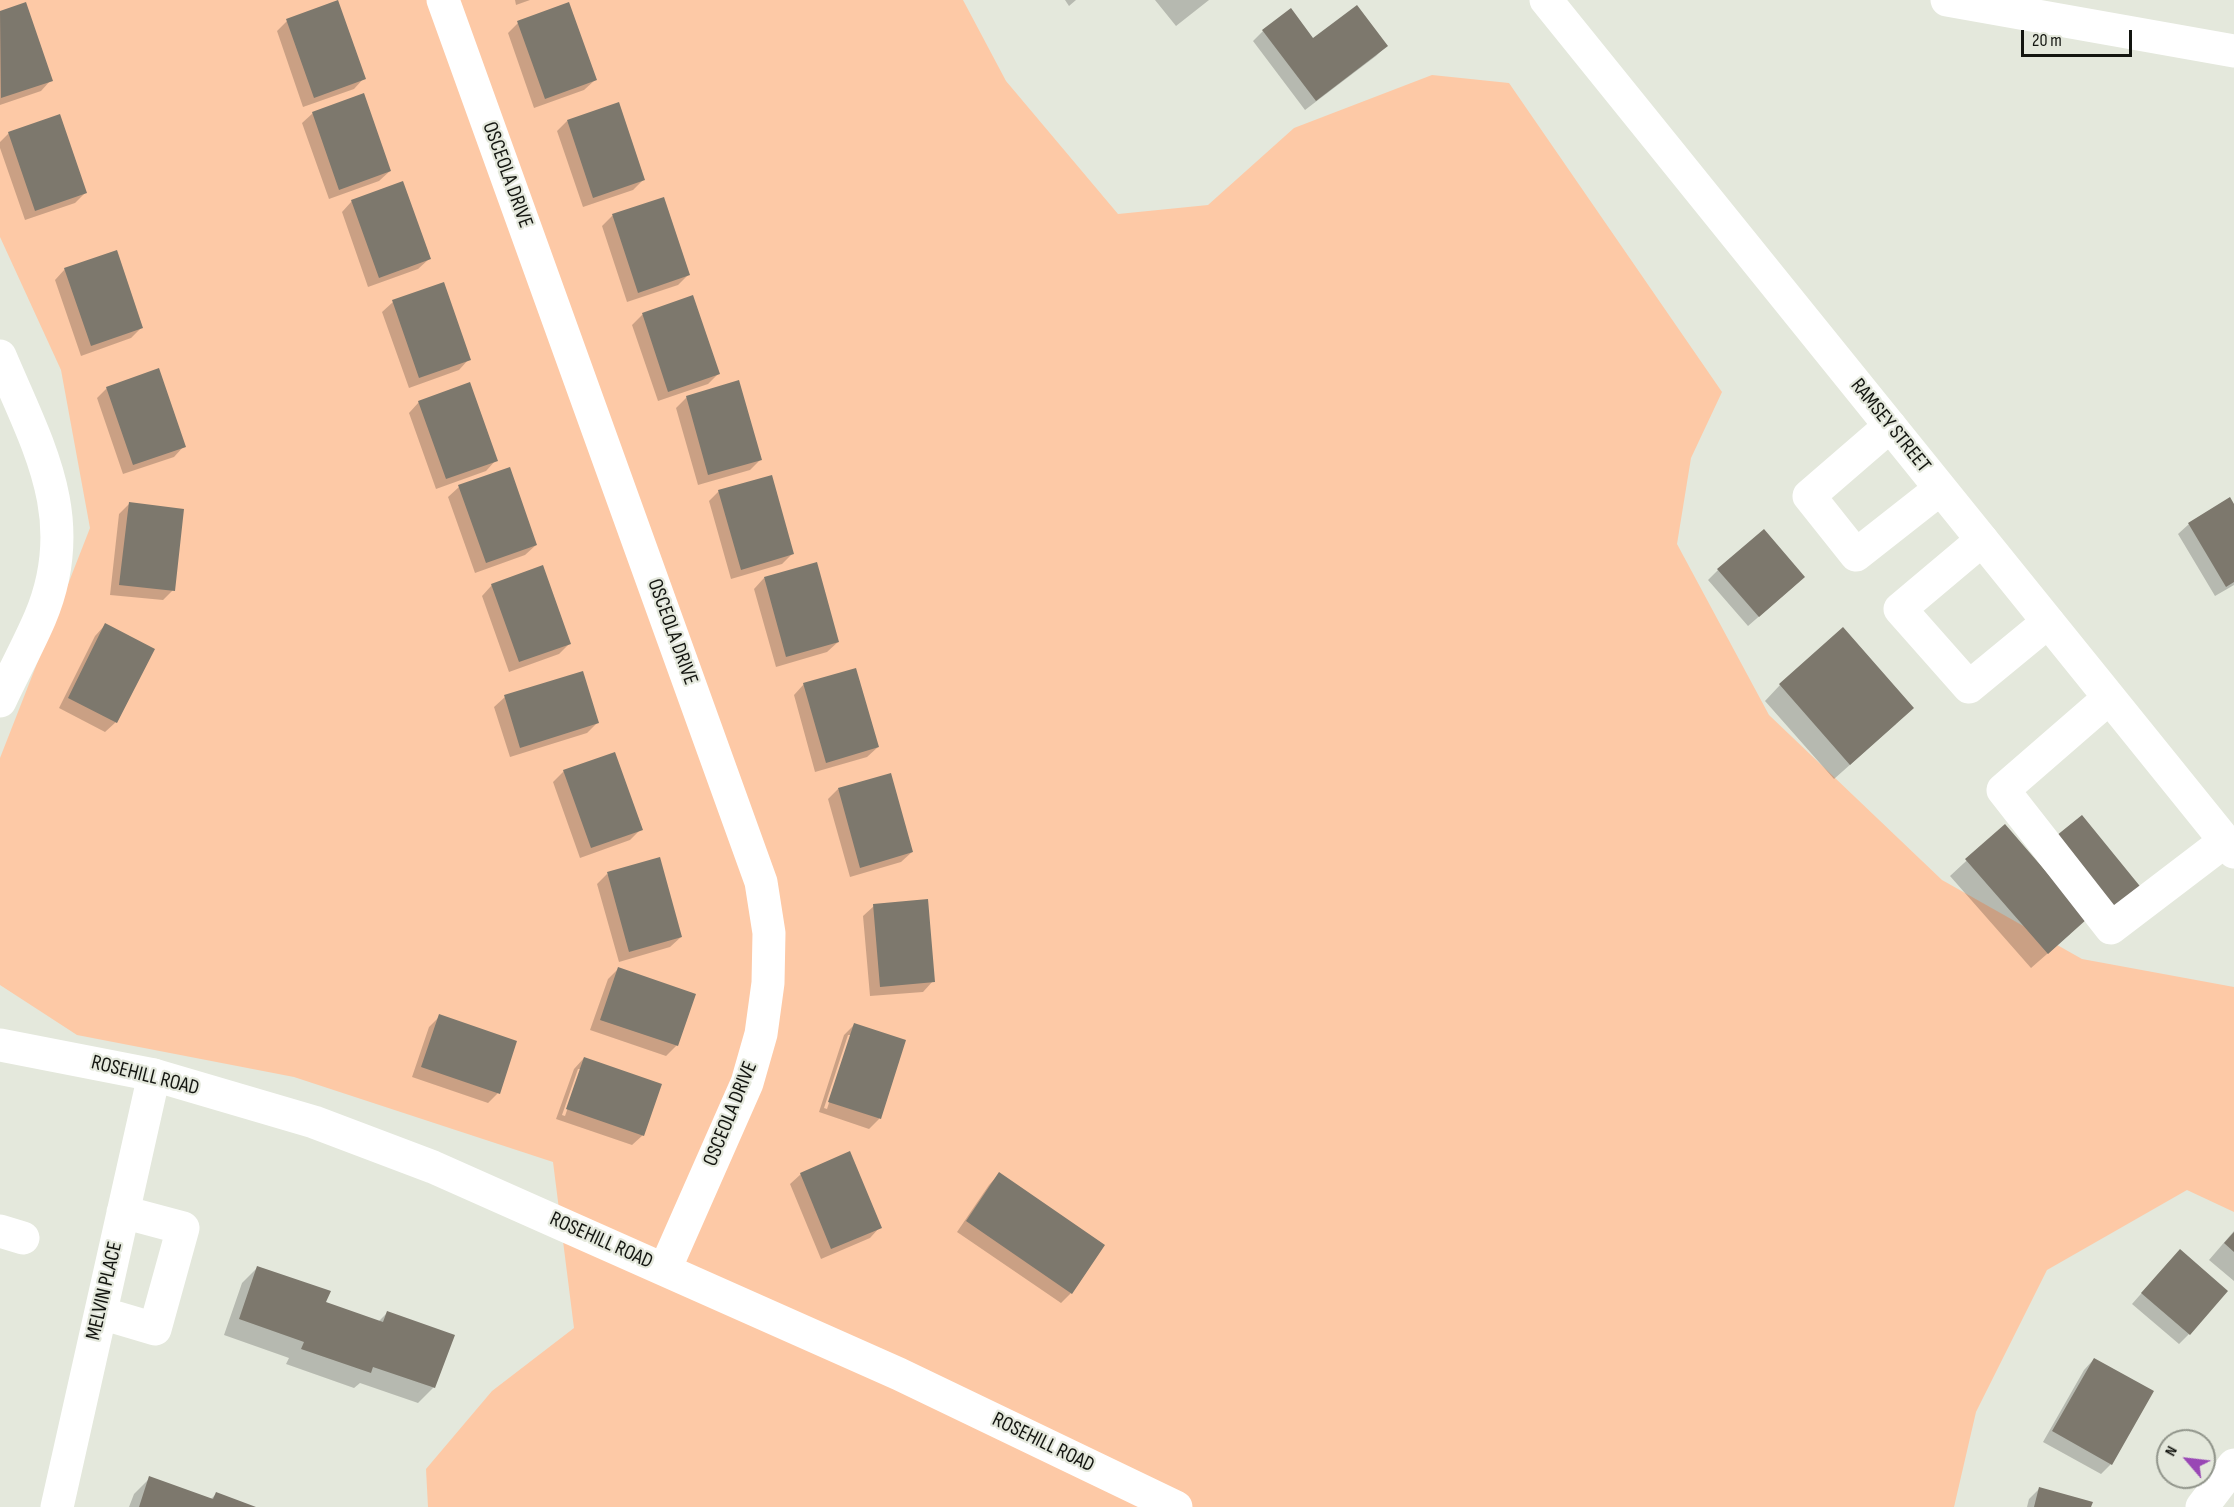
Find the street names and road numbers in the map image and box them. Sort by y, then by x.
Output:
street label: OSCEOLA DRIVE [476,119,538,231]
street label: RAMSEY STREET [1844,374,1936,478]
street label: OSCEOLA DRIVE [641,576,703,688]
street label: ROSEHILL ROAD [88,1050,202,1102]
street label: OSCEOLA DRIVE [699,1058,763,1170]
street label: ROSEHILL ROAD [545,1207,657,1275]
street label: MELVIN PLACE [81,1239,129,1343]
street label: ROSEHILL ROAD [988,1407,1098,1479]

